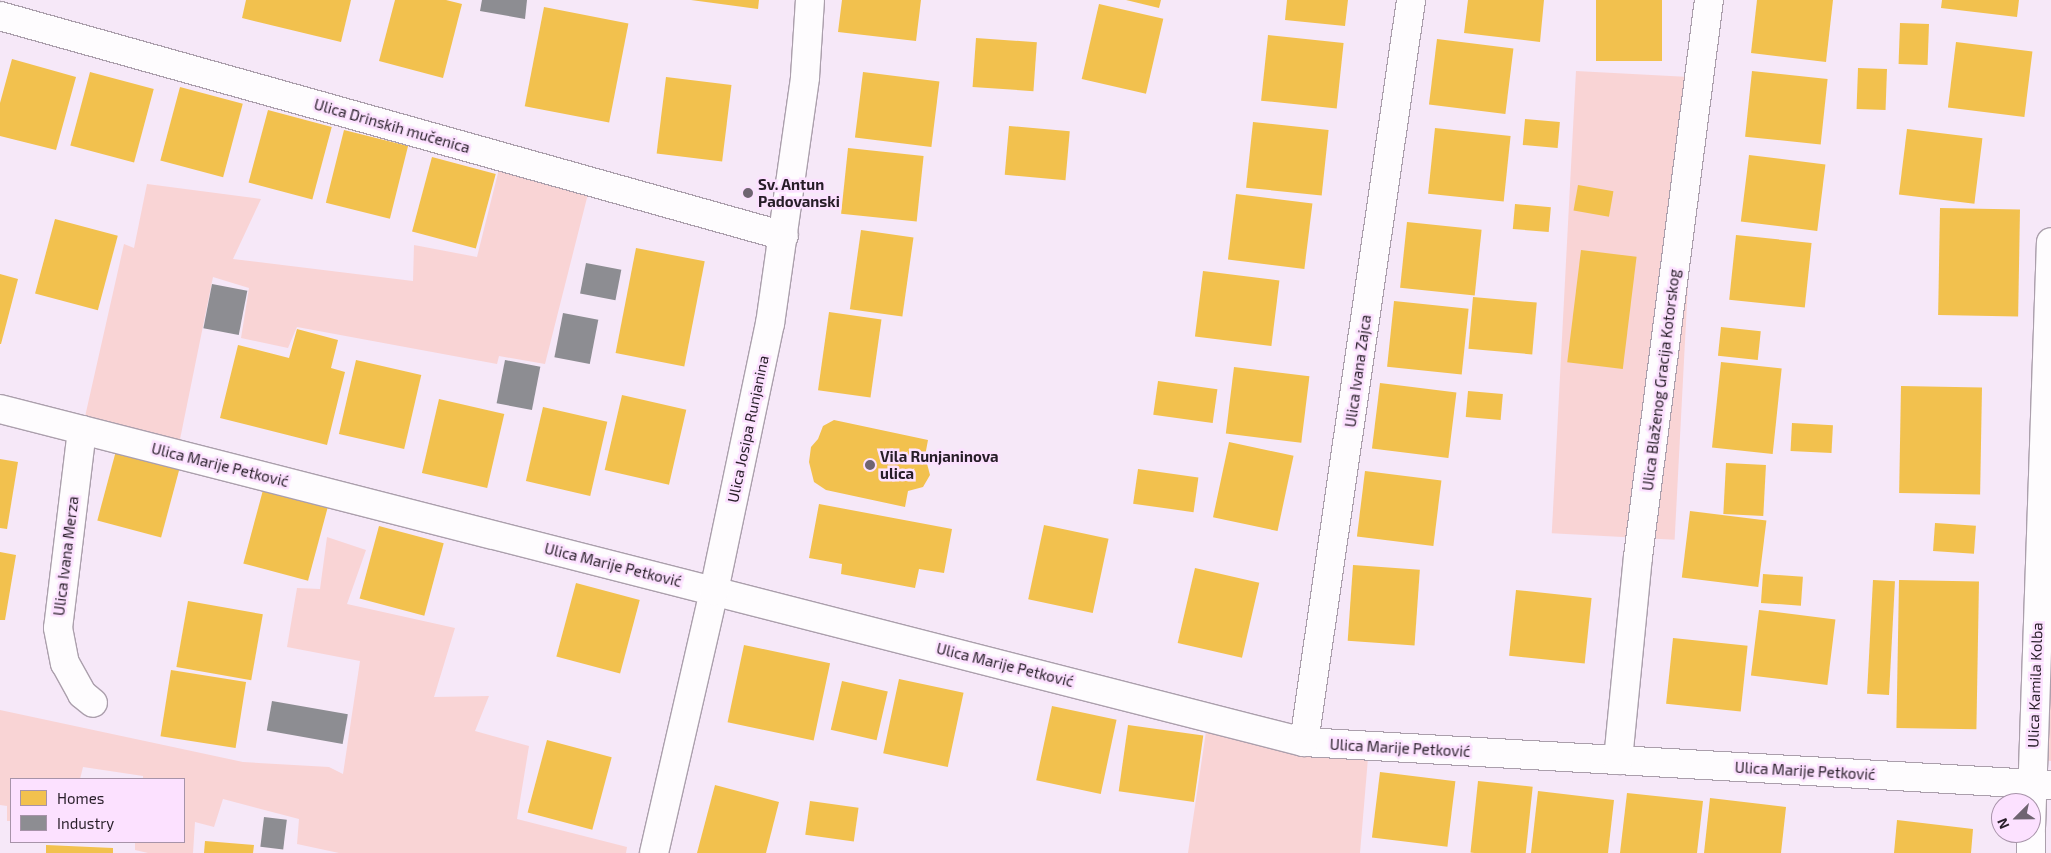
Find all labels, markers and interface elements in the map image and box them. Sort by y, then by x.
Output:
street label: Ulica Drinskih mučenica [312,95,472,157]
place label: Sv. Antun Padovanski [758,175,840,210]
marker: Sv. Antun Padovanski [742,187,754,199]
street label: Ulica Blaženog Gracija Kotorskog [1638,268,1684,492]
street label: Ulica Ivana Zajca [1341,314,1375,428]
street label: Ulica Josipa Runjanina [724,354,772,504]
street label: Ulica Marije Petković [150,439,290,491]
place label: Vila Runjaninova ulica [880,447,999,482]
marker: Vila Runjaninova ulica [864,459,876,471]
street label: Ulica Ivana Merza [50,495,82,617]
street label: Ulica Marije Petković [543,539,683,591]
street label: Ulica Kamila Kolba [2024,622,2046,748]
street label: Ulica Marije Petković [935,639,1075,691]
street label: Ulica Marije Petković [1329,735,1471,761]
street label: Ulica Marije Petković [1734,758,1876,784]
legend [10,778,185,843]
text: Homes [57,789,104,807]
north arrow [1991,793,2041,843]
text: Industry [57,814,114,832]
text: N [1993,816,2012,832]

